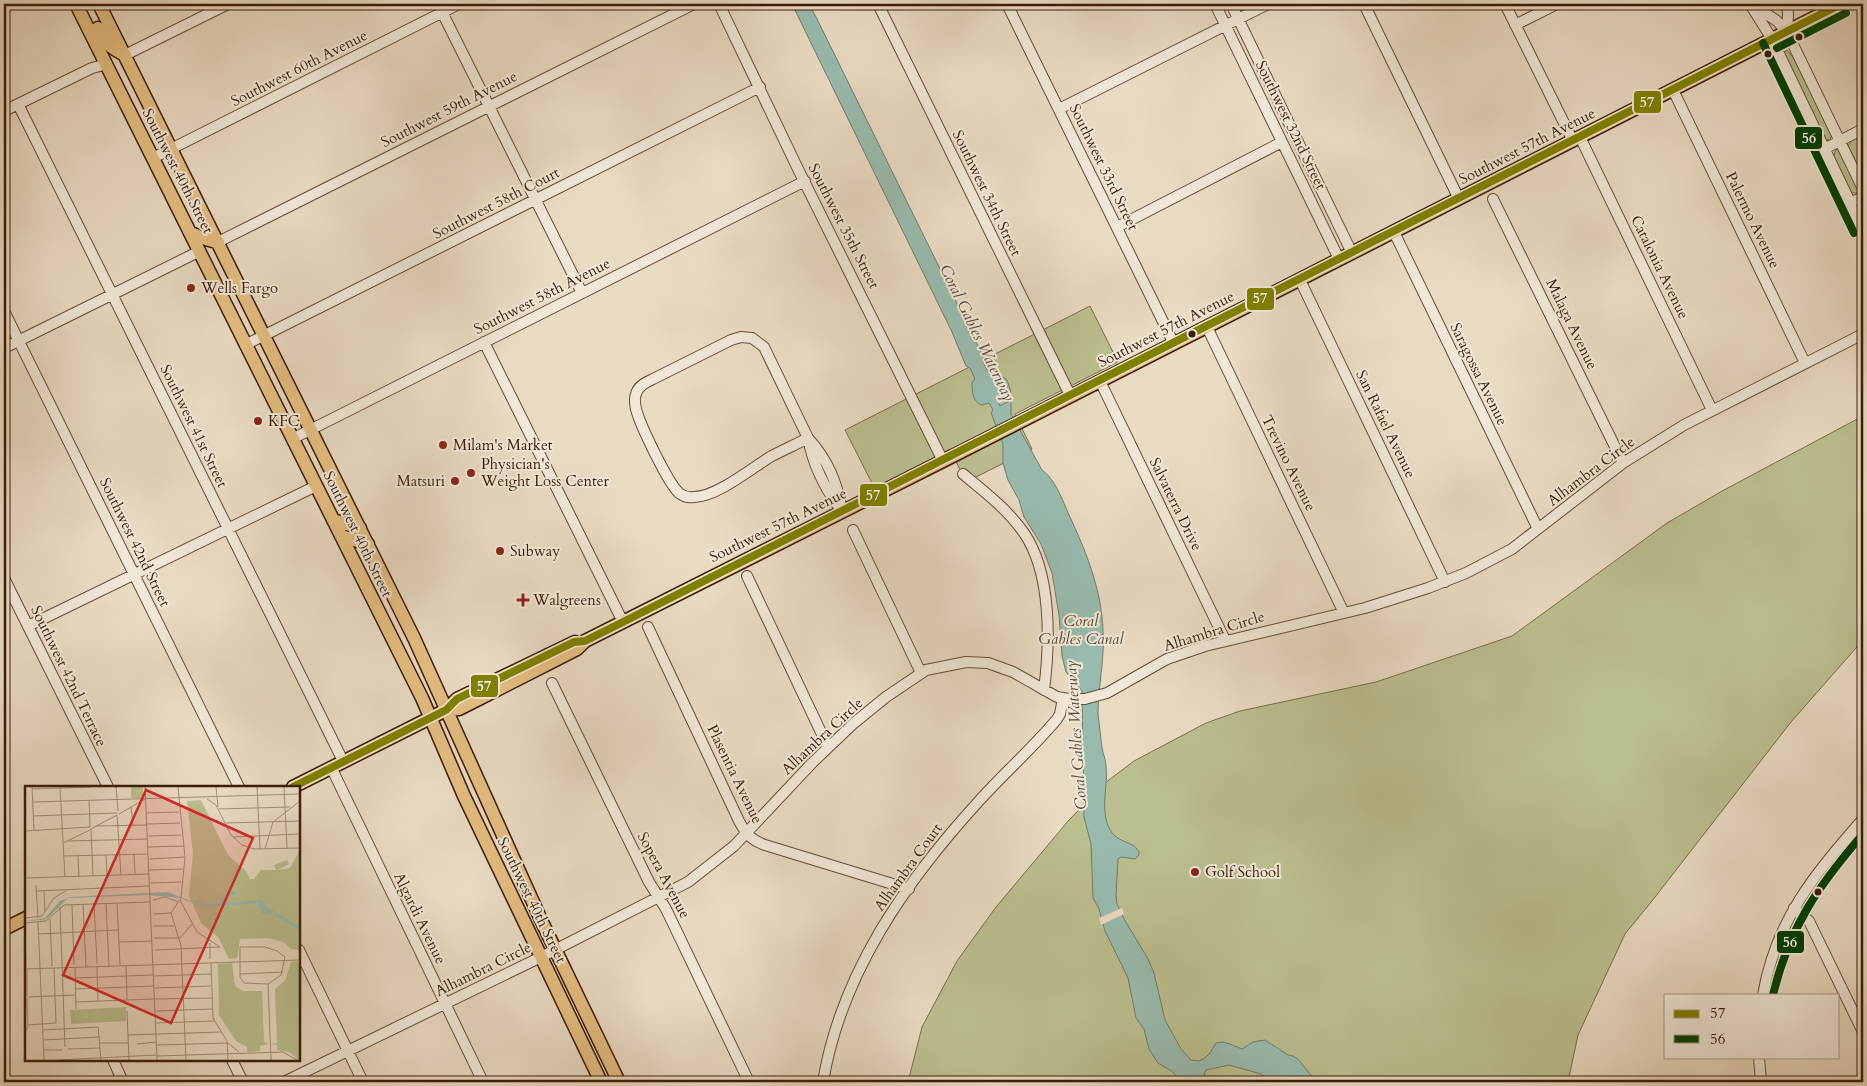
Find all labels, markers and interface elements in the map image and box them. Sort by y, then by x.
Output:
street label: Southwest 60th Avenue [227,25,371,111]
unlabelled marker [1794,32,1804,42]
unlabelled marker [1763,49,1773,59]
street label: Southwest 32nd Street [1251,57,1331,193]
street label: Southwest 59th Avenue [377,66,521,152]
line badge: 57 [1633,90,1662,114]
text: 57 [1640,93,1654,112]
street label: Southwest 33rd Street [1065,100,1143,234]
street label: Southwest 57th Avenue [1455,103,1599,189]
street label: Southwest 40th Street [138,105,218,237]
line badge: 56 [1794,126,1823,150]
street label: Southwest 34th Street [948,127,1026,260]
text: 56 [1802,129,1816,148]
street label: Southwest 35th Street [804,160,884,292]
street label: Southwest 58th Court [429,162,563,244]
street label: Palermo Avenue [1721,168,1785,272]
street label: Catalonia Avenue [1626,212,1694,322]
street label: Southwest 58th Avenue [470,253,614,339]
water label: Coral Gables Waterway [934,261,1020,405]
street label: Malaga Avenue [1541,275,1603,373]
place label: Wells Fargo [200,278,278,298]
marker: Wells Fargo [185,282,197,294]
street label: Southwest 57th Avenue [1094,286,1238,372]
line badge: 57 [1246,287,1275,311]
text: 57 [1253,289,1267,308]
street label: Saragossa Avenue [1446,319,1513,429]
unlabelled marker [1187,329,1197,339]
street label: Southwest 41st Street [155,361,233,491]
street label: San Rafael Avenue [1351,367,1421,481]
place label: KFC [268,411,299,431]
street label: Trevino Avenue [1257,412,1321,514]
marker: KFC [252,415,264,427]
street label: Alhambra Circle [1543,431,1639,510]
place label: Milam's Market [453,435,553,455]
marker: Milam's Market [437,439,449,451]
place label: Physician's Weight Loss Center [480,454,610,491]
street label: Salvaterra Drive [1145,454,1207,554]
marker: Physician's Weight Loss Center [465,467,477,479]
street label: Southwest 40th Street [319,468,397,601]
place label: Matsuri [397,471,445,491]
street label: Southwest 42nd Street [95,474,175,610]
marker: Matsuri [449,475,461,487]
street label: Southwest 57th Avenue [706,483,850,567]
line badge: 57 [859,483,888,507]
text: 57 [866,486,880,505]
place label: Subway [510,541,560,561]
marker: Subway [494,545,506,557]
place label: Walgreens [532,590,601,610]
marker: Walgreens [517,594,529,606]
street label: Southwest 42nd Terrace [26,602,112,750]
street label: Alhambra Circle [1161,606,1267,656]
water label: Coral Gables Canal [1038,610,1124,650]
water label: Coral Gables Waterway [1060,659,1092,811]
line badge: 57 [470,674,499,698]
text: 57 [477,677,491,696]
street label: Alhambra Circle [777,693,867,779]
street label: Plasentia Avenue [702,721,768,827]
inset map [25,786,300,1061]
street label: Alhambra Court [869,819,947,915]
street label: Sopera Avenue [633,828,695,922]
street label: Southwest 40th Street [493,834,571,967]
place label: Golf School [1205,862,1280,882]
marker: Golf School [1189,866,1201,878]
street label: Algardi Avenue [389,869,451,967]
unlabelled marker [1813,887,1823,897]
line badge: 56 [1776,930,1805,954]
text: 56 [1783,933,1797,952]
street label: Alhambra Circle [432,937,535,1001]
legend [1664,994,1840,1058]
text: 57 [1710,1003,1726,1023]
text: 56 [1710,1029,1726,1049]

